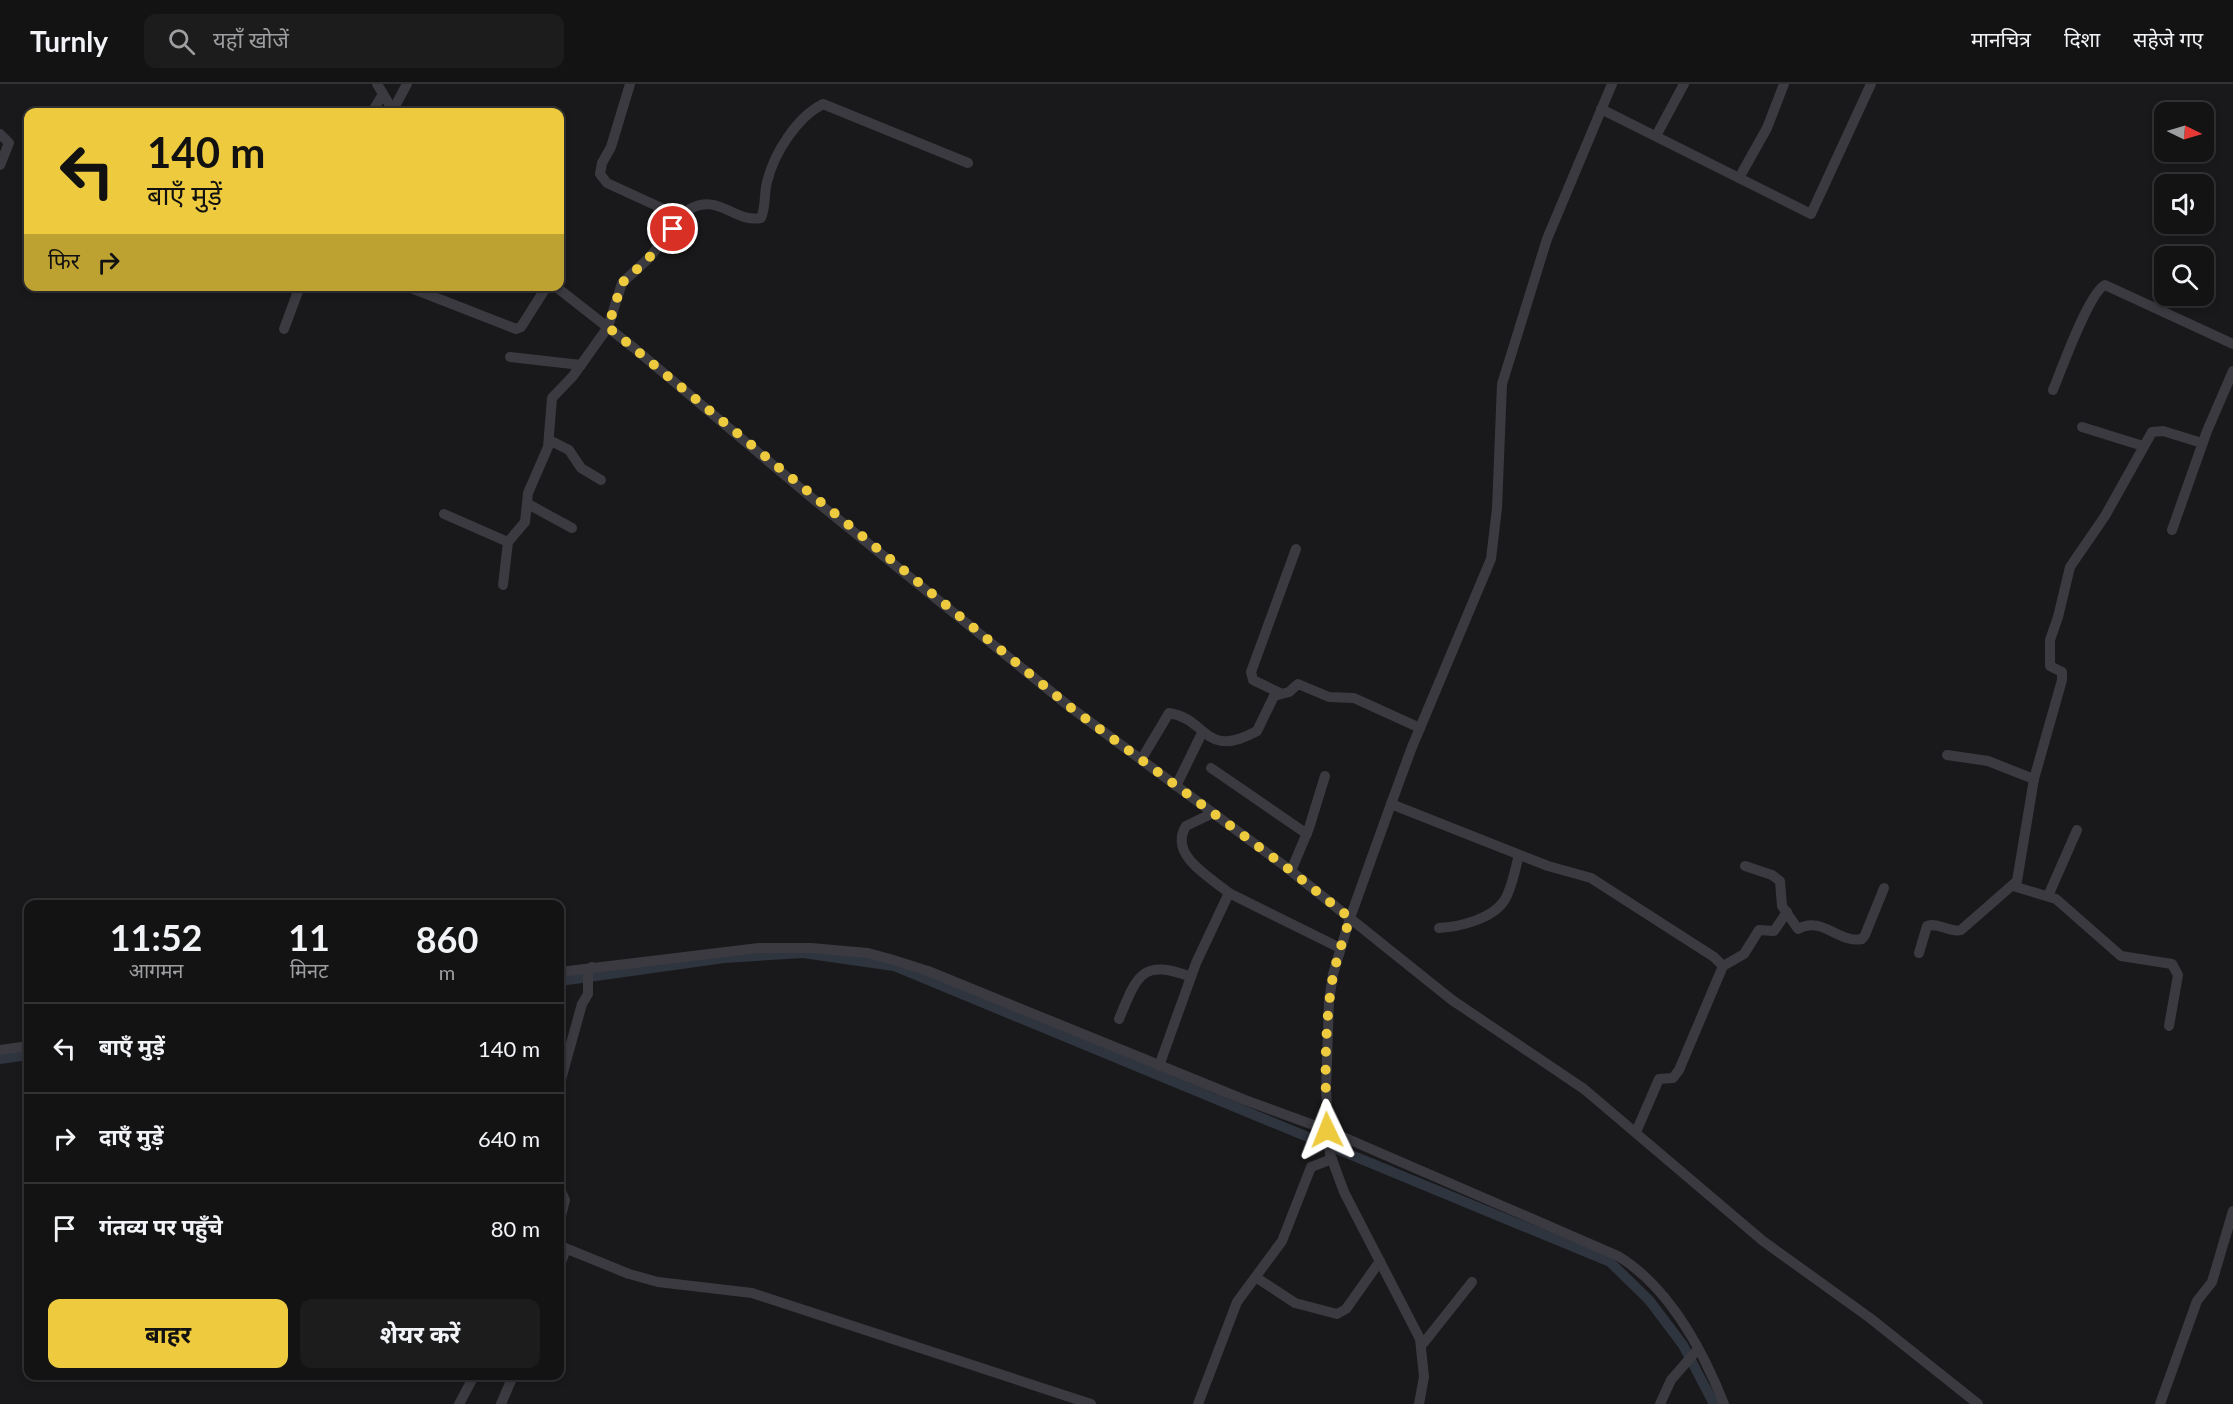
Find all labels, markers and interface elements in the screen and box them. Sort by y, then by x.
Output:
search box [144,14,564,68]
text: Turnly [30,24,108,58]
icon: search [165,25,198,58]
text: यहाँ खोजें [213,26,289,53]
text: मानचित्र [1971,26,2031,51]
text: दिशा [2064,26,2100,51]
text: सहेजे गए [2133,26,2203,51]
north arrow [2154,102,2214,162]
map controls [2154,102,2214,306]
text: 140 m [147,127,265,177]
icon: left [48,132,126,210]
button: sound [2154,174,2214,234]
text: बाएँ मुड़ें [147,178,222,211]
pin [647,203,698,254]
icon: arrive [656,212,689,245]
icon: right [92,246,125,279]
button: search [2154,246,2214,306]
text: फिर [48,247,80,274]
text: 11:52 [110,915,202,959]
text: 11 [288,915,330,959]
text: 860 [416,917,478,961]
text: आगमन [129,958,183,982]
text: मिनट [290,958,328,982]
text: m [439,960,455,984]
icon: left [48,1032,81,1065]
text: बाएँ मुड़ें [99,1033,165,1060]
text: 140 m [478,1035,540,1062]
position arrow [1295,1098,1359,1162]
icon: right [48,1122,81,1155]
text: दाएँ मुड़ें [99,1123,163,1150]
text: 640 m [478,1125,540,1152]
icon: arrive [48,1212,81,1245]
text: गंतव्य पर पहुँचे [99,1213,223,1240]
text: 80 m [491,1215,540,1242]
button: बाहर [48,1299,288,1368]
button: शेयर करें [300,1299,540,1368]

